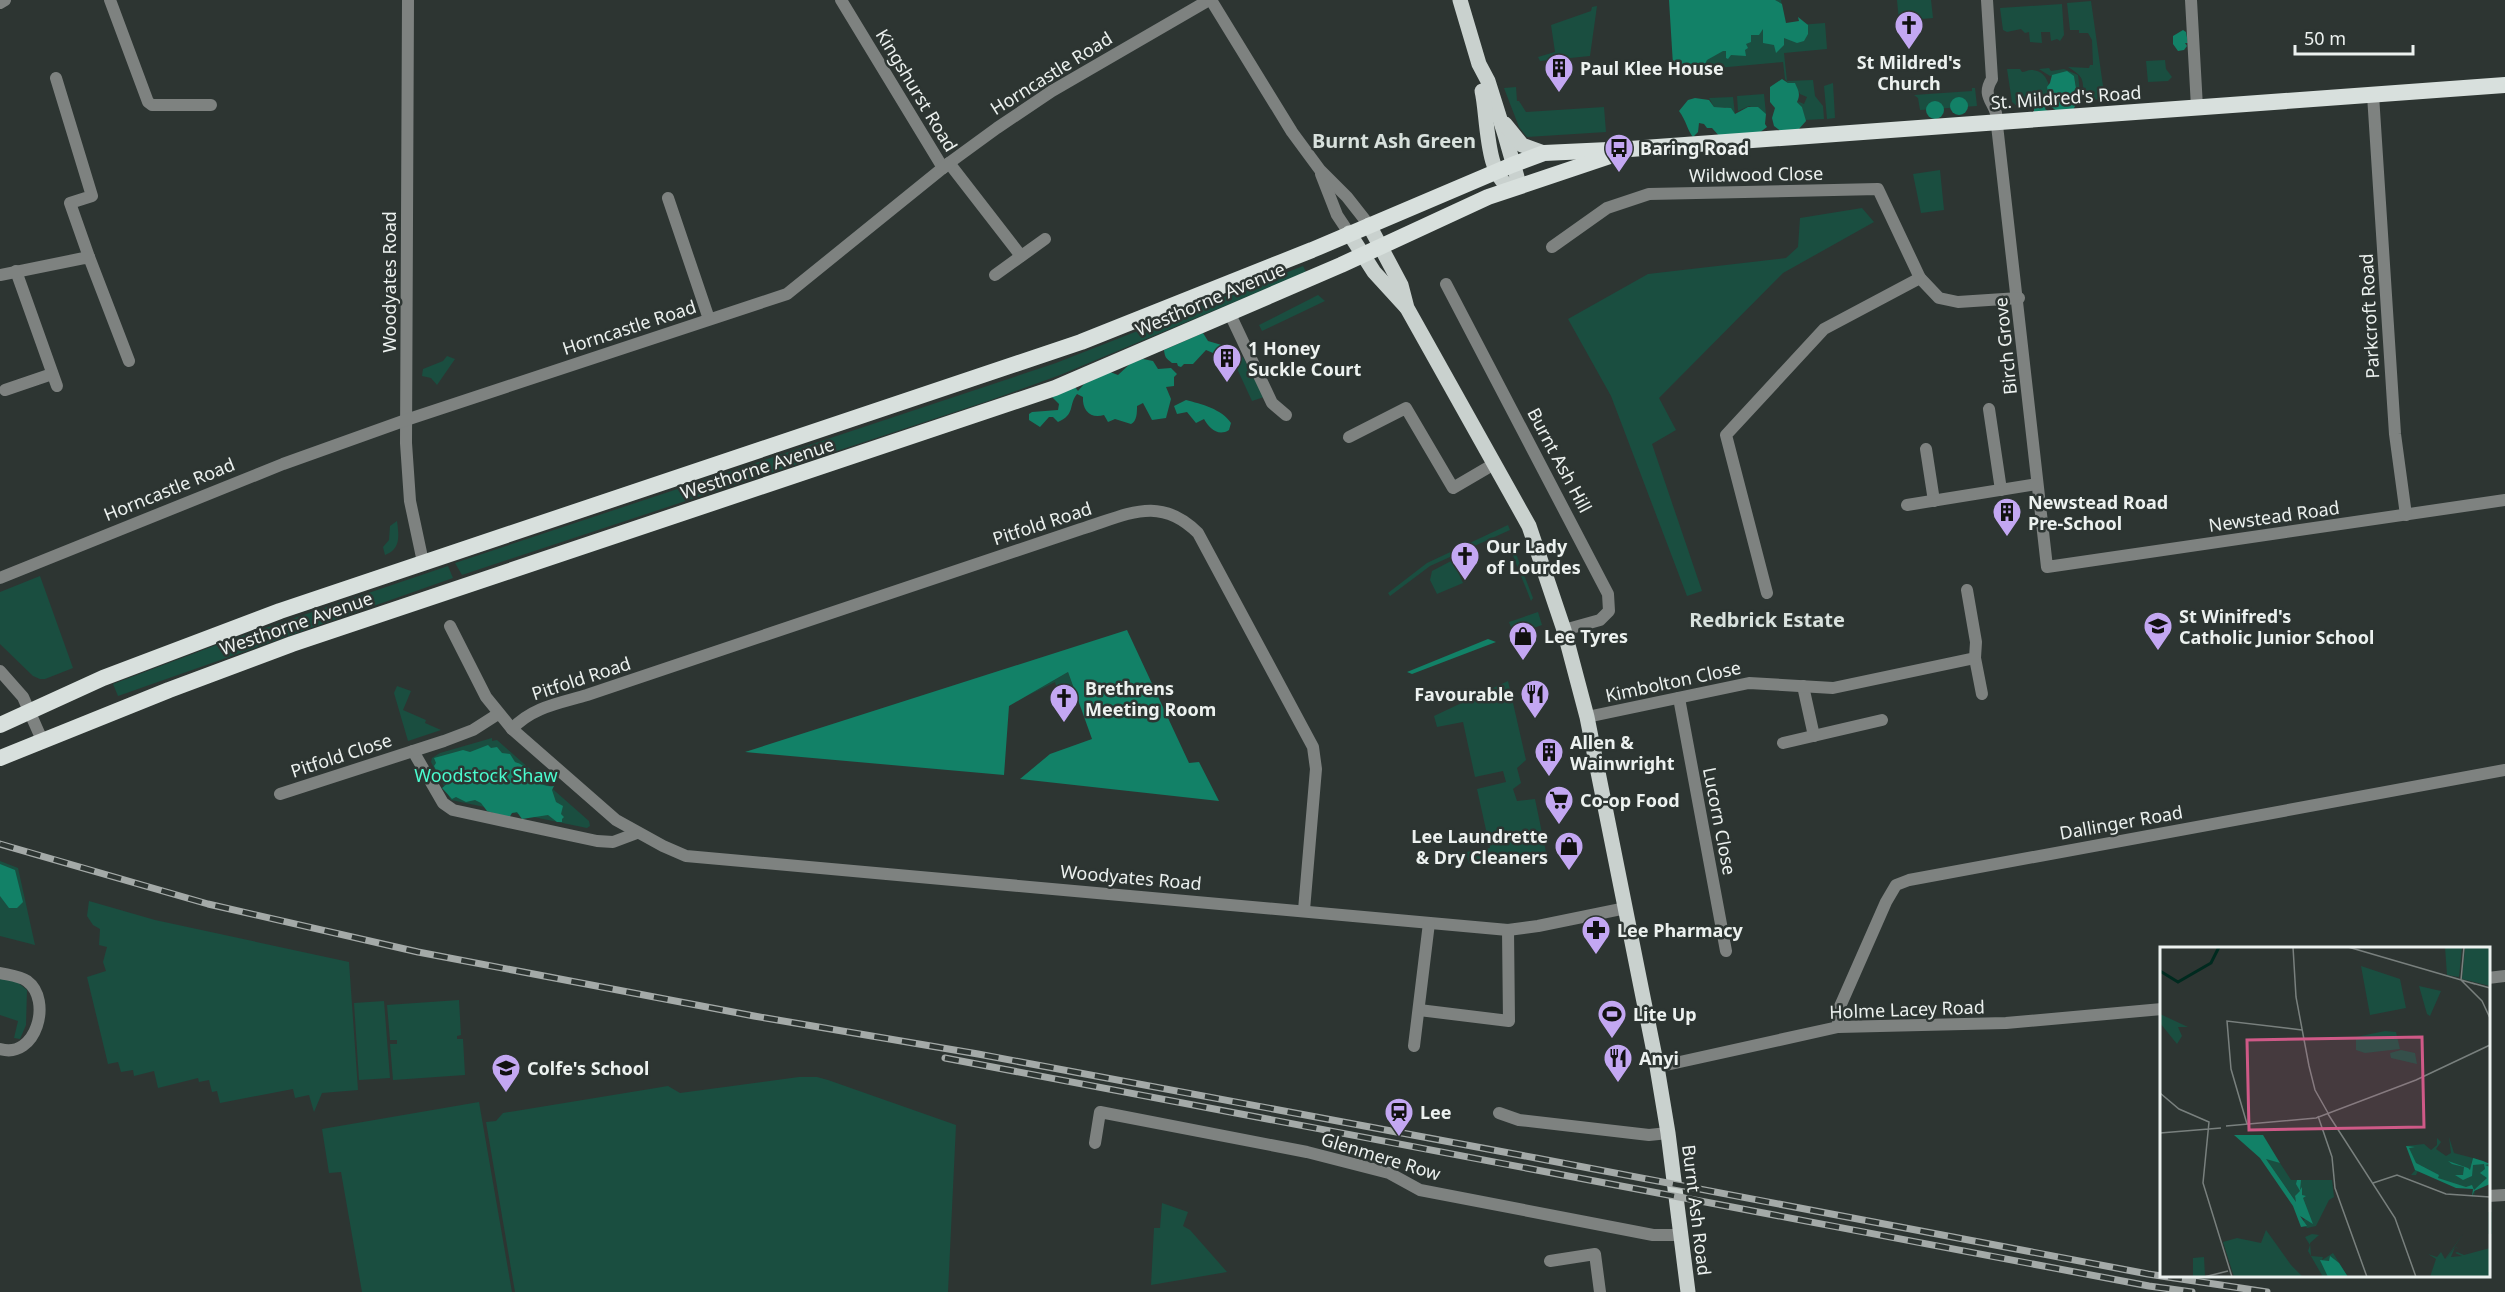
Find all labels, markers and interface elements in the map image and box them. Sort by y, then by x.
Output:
church icon: St Mildred's Church [1893,9,1925,51]
scale bar [2295,18,2414,56]
street label: Kingshurst Road [871,24,963,156]
street label: Horncastle Road [986,26,1116,120]
text: 50 m [2304,26,2346,50]
place label: St Mildred's Church [1857,50,1961,95]
building icon: Paul Klee House [1543,52,1575,94]
place label: Paul Klee House [1580,56,1724,80]
street label: St. Mildred's Road [1990,80,2142,114]
district label: Burnt Ash Green [1312,127,1476,154]
bus stop icon: Baring Road [1603,132,1635,174]
place label: Baring Road [1640,136,1749,160]
street label: Wildwood Close [1689,161,1823,187]
street label: Woodyates Road [377,211,401,353]
street label: Parkcroft Road [2354,253,2384,379]
street label: Westhorne Avenue [1132,257,1288,341]
street label: Horncastle Road [559,294,699,360]
street label: Birch Grove [1988,296,2022,396]
place label: 1 Honey Suckle Court [1248,336,1361,381]
building icon: 1 Honey Suckle Court [1211,342,1243,384]
street label: Burnt Ash Hill [1522,403,1598,517]
street label: Westhorne Avenue [677,432,837,504]
street label: Horncastle Road [100,452,238,526]
place label: Newstead Road Pre-School [2028,490,2168,535]
street label: Newstead Road [2207,495,2341,537]
street label: Pitfold Road [989,496,1095,550]
building icon: Newstead Road Pre-School [1991,496,2023,538]
place label: Our Lady of Lourdes [1486,534,1581,579]
church icon: Our Lady of Lourdes [1449,540,1481,582]
street label: Westhorne Avenue [216,586,376,660]
place label: St Winifred's Catholic Junior School [2179,604,2374,649]
district label: Redbrick Estate [1689,606,1845,633]
school or university icon: St Winifred's Catholic Junior School [2142,610,2174,652]
shop icon: Lee Tyres [1507,620,1539,662]
place label: Lee Tyres [1544,624,1628,648]
street label: Pitfold Road [528,651,634,705]
street label: Kimbolton Close [1603,655,1743,707]
place label: Brethrens Meeting Room [1085,676,1216,721]
restaurant icon: Favourable [1519,678,1551,720]
church icon: Brethrens Meeting Room [1048,682,1080,724]
place label: Favourable [1414,682,1514,706]
street label: Pitfold Close [287,727,395,783]
place label: Allen & Wainwright [1570,730,1675,775]
building icon: Allen & Wainwright [1533,736,1565,778]
park label: Woodstock Shaw [414,763,558,787]
street label: Lucorn Close [1698,765,1742,877]
supermarket icon: Co-op Food [1543,784,1575,826]
place label: Co-op Food [1580,788,1680,812]
street label: Dallinger Road [2057,799,2185,845]
place label: Lee Laundrette & Dry Cleaners [1411,824,1548,869]
shop icon: Lee Laundrette & Dry Cleaners [1553,830,1585,872]
street label: Woodyates Road [1059,859,1203,895]
pharmacy icon: Lee Pharmacy [1580,914,1612,956]
place label: Lee Pharmacy [1617,918,1744,942]
inset map [2160,947,2490,1277]
street label: Holme Lacey Road [1829,994,1985,1024]
sports icon: Lite Up [1596,998,1628,1040]
place label: Lite Up [1633,1002,1697,1026]
restaurant icon: Anyi [1602,1042,1634,1084]
place label: Anyi [1639,1046,1679,1070]
school or university icon: Colfe's School [490,1052,522,1094]
place label: Colfe's School [527,1056,649,1080]
station icon: Lee [1383,1096,1415,1138]
place label: Lee [1420,1100,1452,1124]
street label: Glenmere Row [1318,1126,1444,1186]
street label: Burnt Ash Road [1677,1143,1717,1277]

